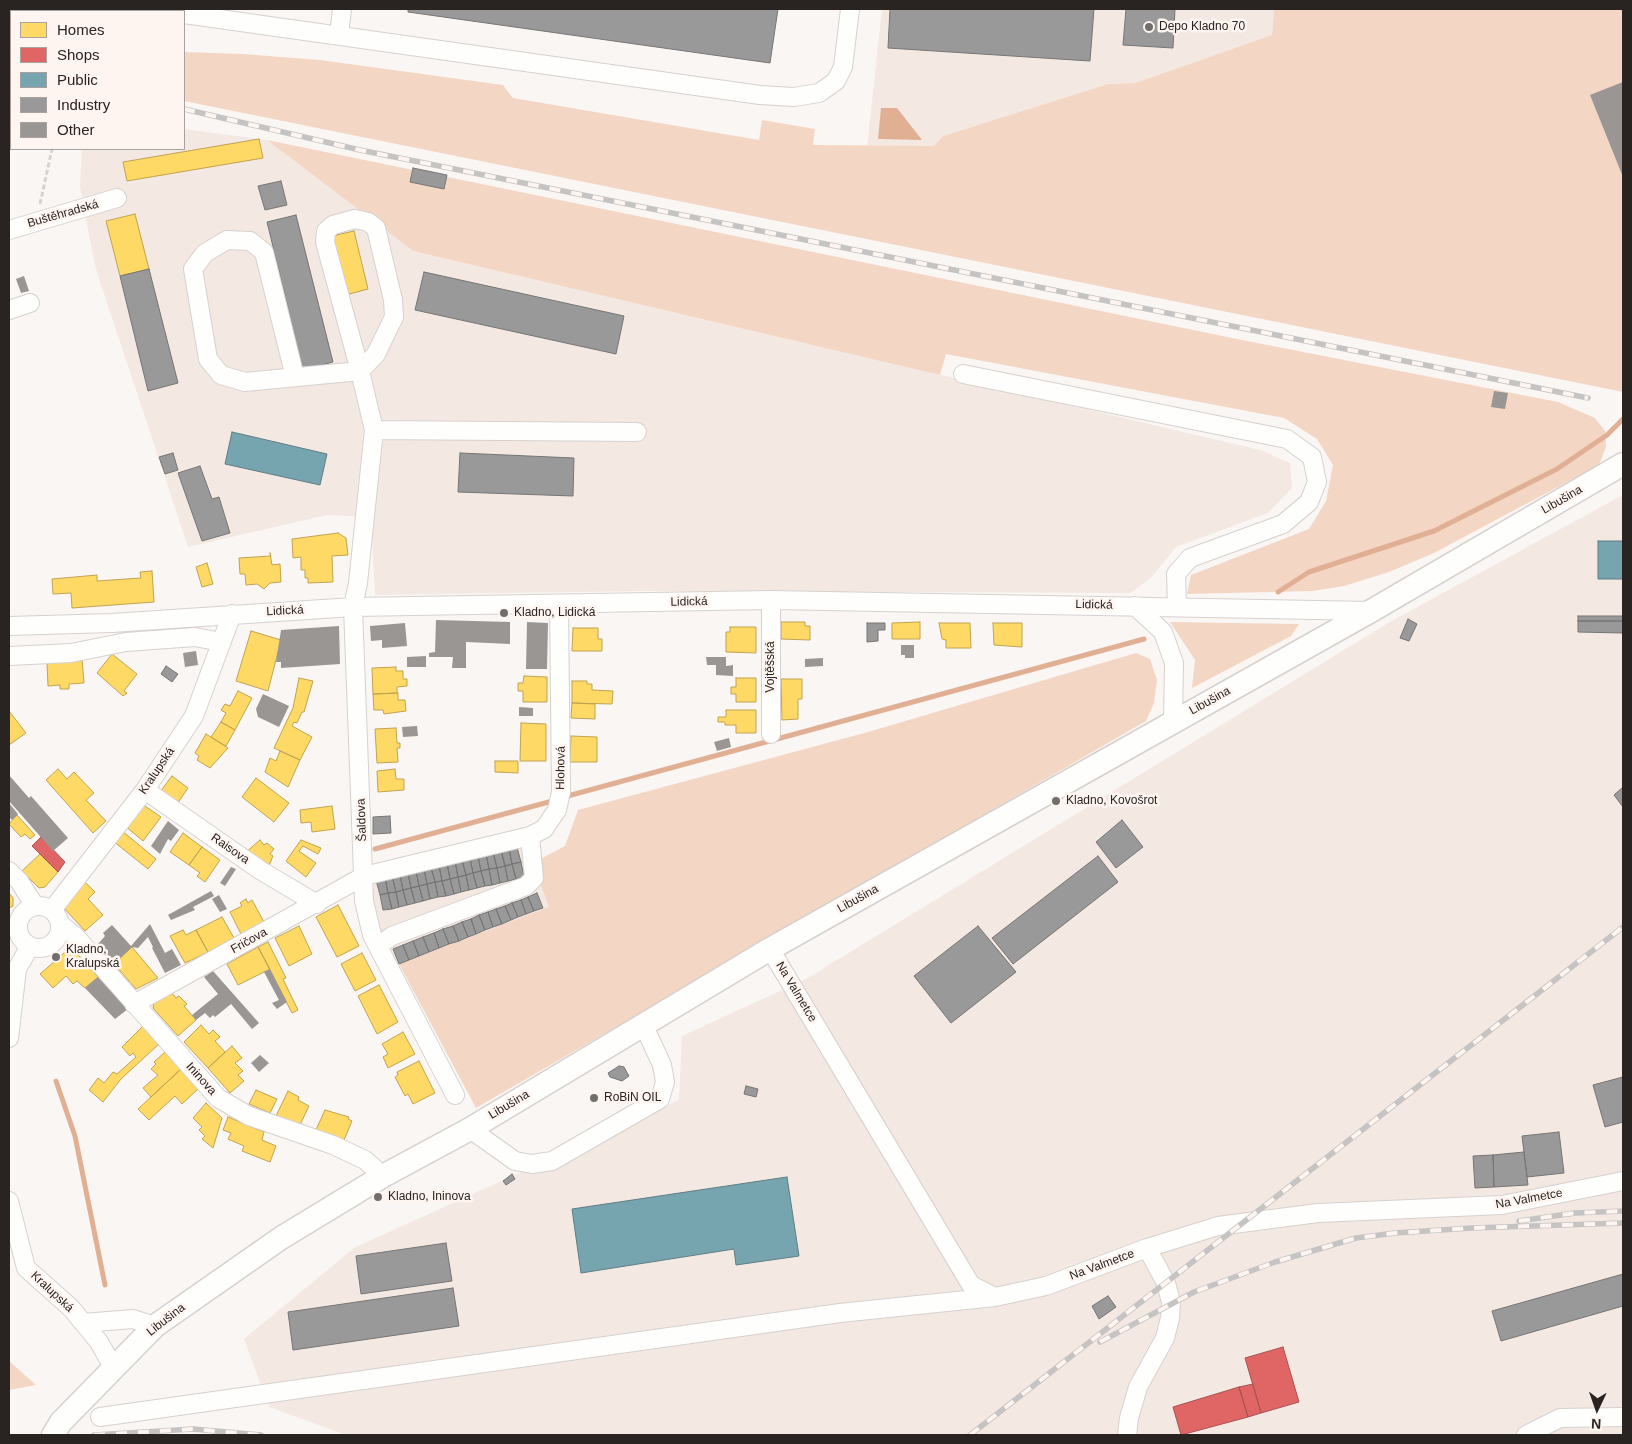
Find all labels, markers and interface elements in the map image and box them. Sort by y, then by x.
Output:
legend [10,10,185,150]
place label: Depo Kladno 70 [1159,20,1245,34]
text: Homes [57,21,105,38]
marker: Depo Kladno 70 [1143,21,1155,33]
text: Shops [57,46,100,63]
text: Public [57,71,98,88]
text: Industry [57,96,110,113]
text: Other [57,121,95,138]
street label: Buštěhradská [26,197,100,231]
street label: Libušina [1539,483,1585,517]
street label: Lidická [670,594,708,610]
street label: Lidická [1075,597,1113,613]
street label: Lidická [266,603,304,619]
place label: Kladno, Lidická [514,606,595,620]
marker: Kladno, Lidická [498,607,510,619]
street label: Vojtěšská [764,641,778,693]
street label: Libušina [1187,684,1233,718]
street label: Kralupská [136,745,178,797]
street label: Hlohová [553,746,569,790]
place label: Kladno, Kovošrot [1066,794,1157,808]
marker: Kladno, Kovošrot [1050,795,1062,807]
street label: Šaldova [354,798,370,842]
street label: Raisova [208,831,252,867]
street label: Libušina [835,882,881,916]
street label: Fričova [228,925,270,957]
place label: Kladno, Kralupská [66,943,119,971]
marker: Kladno, Kralupská [50,951,62,963]
street label: Na Valmetce [772,959,820,1025]
street label: Ininova [183,1060,219,1098]
street label: Libušina [486,1087,532,1123]
place label: RoBiN OIL [604,1091,661,1105]
marker: RoBiN OIL [588,1092,600,1104]
street label: Na Valmetce [1494,1186,1564,1212]
place label: Kladno, Ininova [388,1190,471,1204]
marker: Kladno, Ininova [372,1191,384,1203]
street label: Na Valmetce [1068,1247,1136,1283]
street label: Kralupská [28,1269,76,1315]
street label: Libušina [144,1301,188,1339]
north arrow [1572,1384,1622,1434]
text: N [1591,1416,1602,1432]

